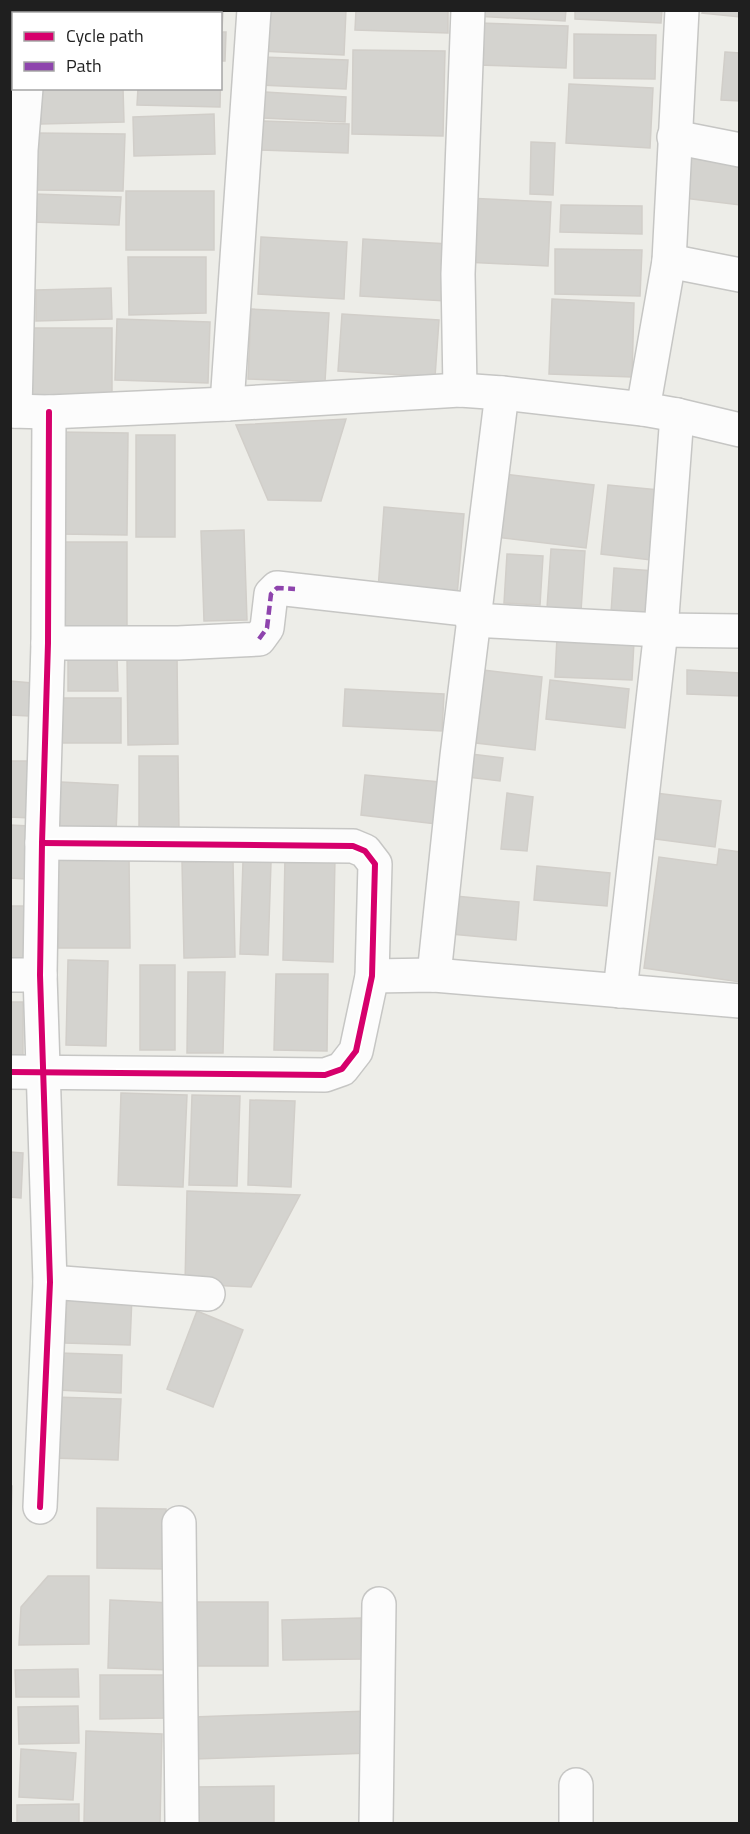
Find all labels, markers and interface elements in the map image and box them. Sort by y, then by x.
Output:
legend [12,12,222,90]
text: Cycle path [66,22,144,49]
text: Path [66,52,102,79]

